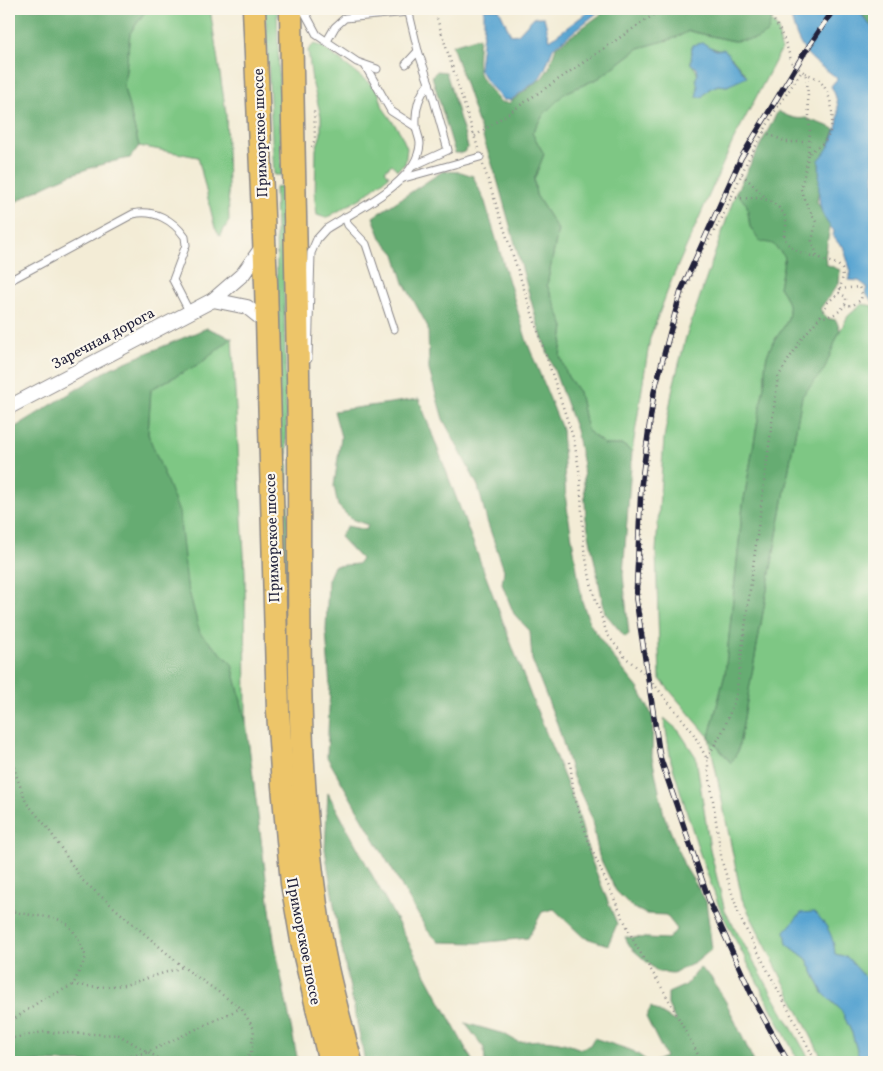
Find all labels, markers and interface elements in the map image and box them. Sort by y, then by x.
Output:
street label: Приморское шоссе [249,68,274,198]
street label: Заречная дорога [49,303,159,375]
street label: Приморское шоссе [261,473,286,603]
street label: Приморское шоссе [280,876,325,1007]

